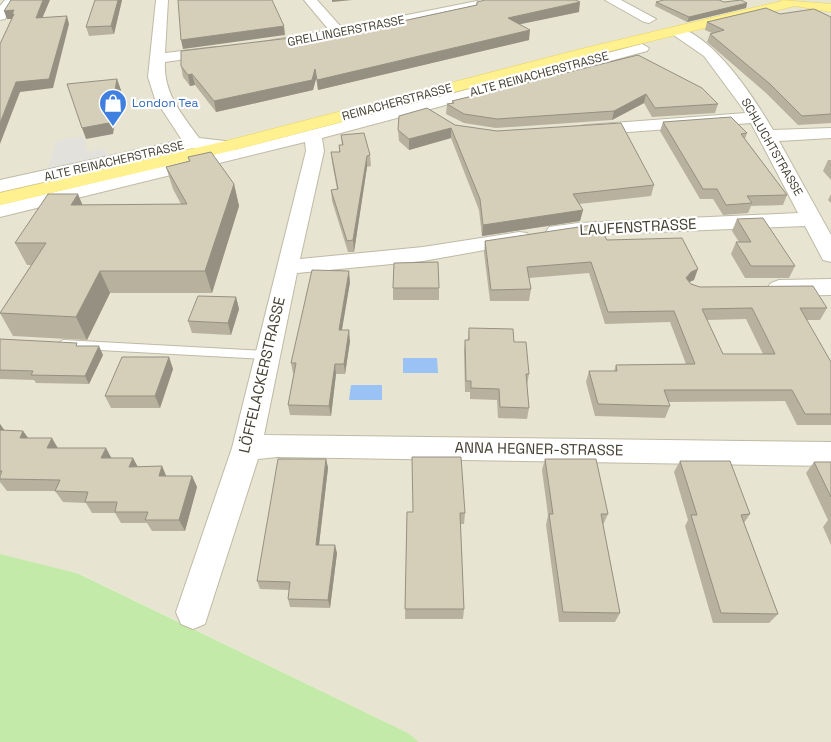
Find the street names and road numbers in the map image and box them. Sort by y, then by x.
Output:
street label: GRELLINGERSTRASSE [286,12,406,50]
street label: ALTE REINACHERSTRASSE [468,48,610,100]
street label: REINACHERSTRASSE [340,80,454,124]
street label: SCHLUCHTSTRASSE [737,95,807,199]
street label: ALTE REINACHERSTRASSE [42,137,186,185]
street label: LAUFENSTRASSE [579,214,697,239]
street label: LÖFFELACKERSTRASSE [234,295,289,455]
street label: ANNA HEGNER-STRASSE [455,438,623,459]

